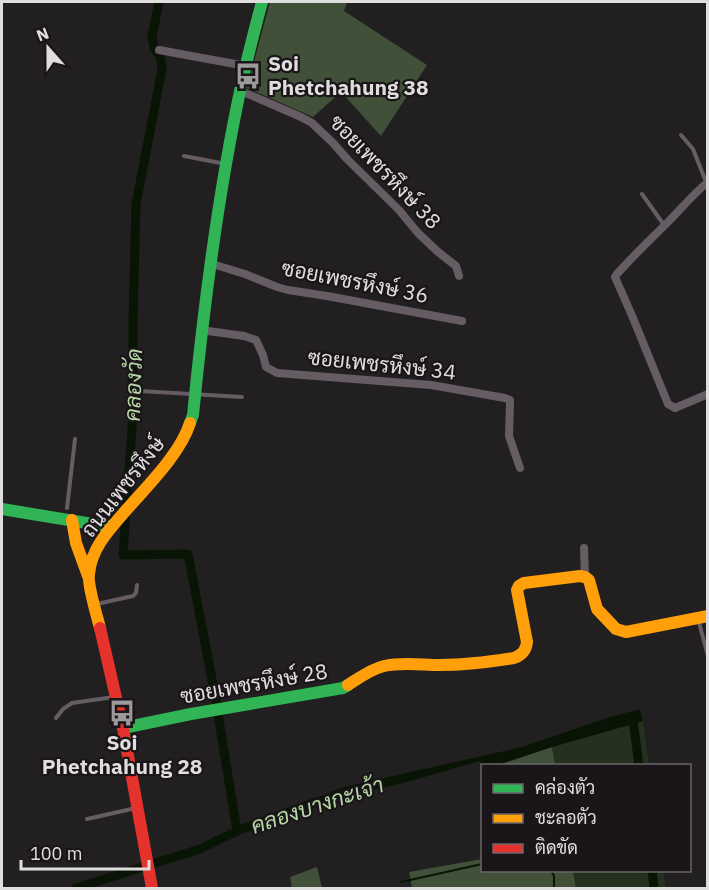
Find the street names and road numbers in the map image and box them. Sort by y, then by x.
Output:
street label: ซอยเพชรหึงษ์ 38 [324,108,448,235]
street label: ซอยเพชรหึงษ์ 36 [279,253,431,309]
street label: ซอยเพชรหึงษ์ 34 [307,342,458,386]
street label: ถนนเพชรหึงษ์ [74,430,171,543]
street label: ซอยเพชรหึงษ์ 28 [178,656,330,710]

